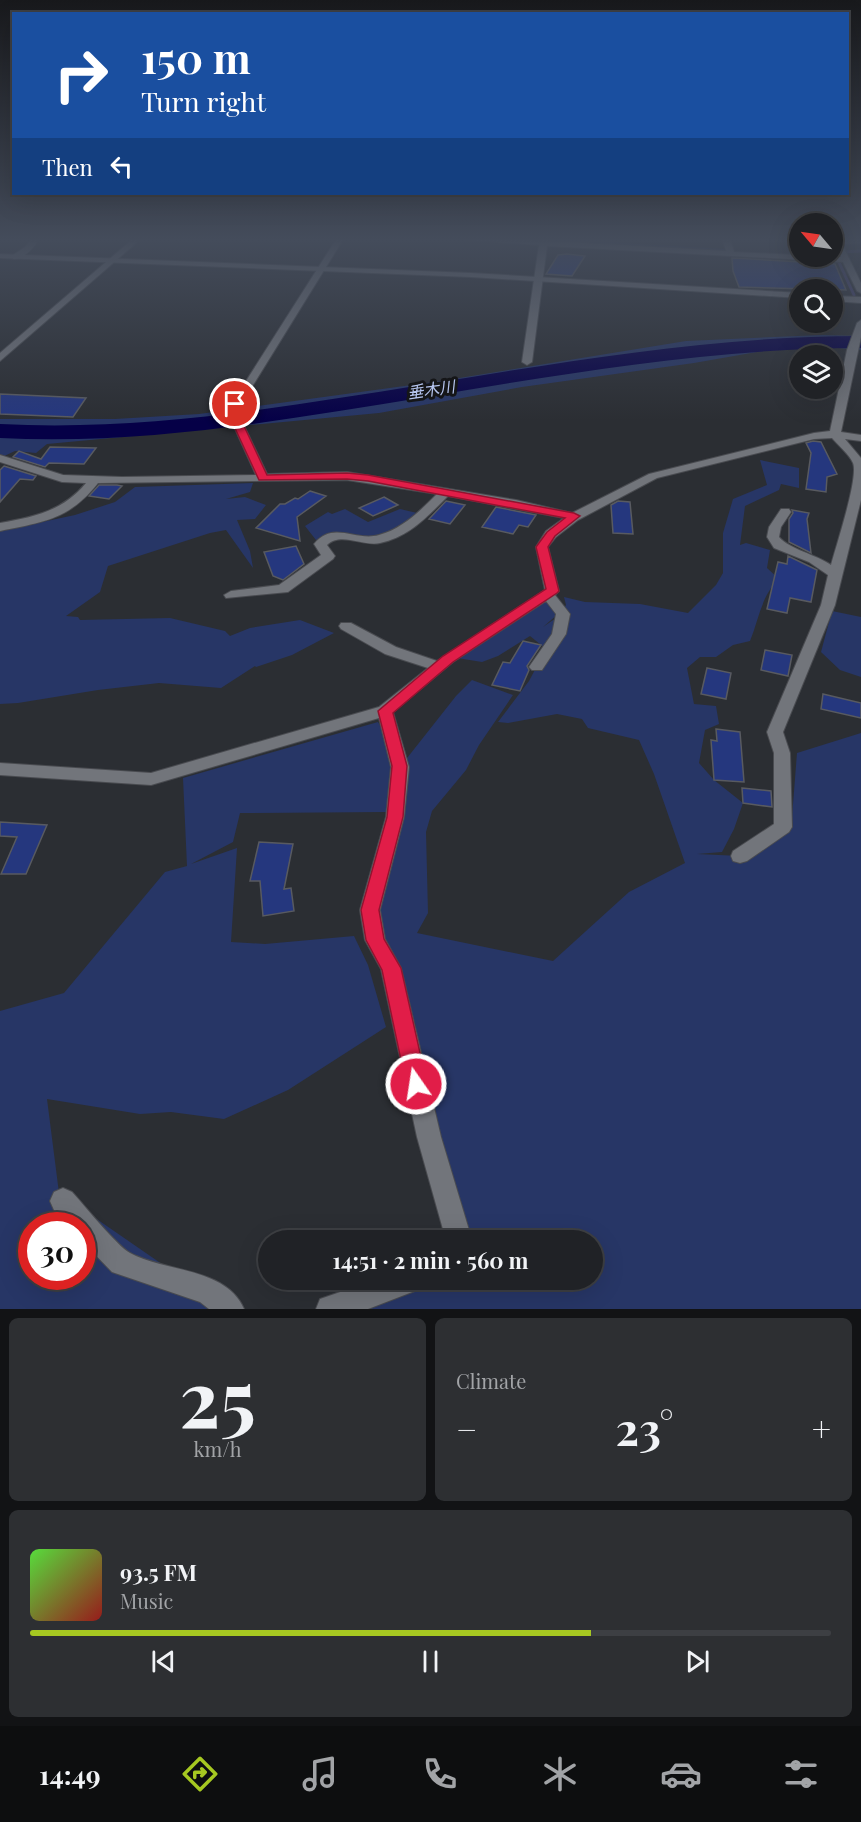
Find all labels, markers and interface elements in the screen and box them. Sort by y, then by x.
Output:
text: 150 m [141,29,251,85]
icon: right [42,36,120,114]
text: Turn right [141,83,266,119]
icon: left [105,150,138,183]
text: Then [42,152,93,182]
north arrow [789,213,843,267]
map controls [789,213,843,399]
button: search [789,279,843,333]
button: layers [789,345,843,399]
water label: 垂木川 [406,375,458,403]
pin [209,378,260,429]
icon: arrive [218,387,251,420]
position arrow [384,1052,448,1116]
speed limit sign: 30 [18,1212,96,1290]
text: 14:51 · 2 min · 560 m [333,1245,528,1275]
text: 25 [179,1344,256,1448]
text: Climate [456,1367,526,1394]
text: 23° [615,1397,674,1457]
text: − [456,1406,477,1450]
text: + [812,1406,831,1450]
text: km/h [194,1435,241,1462]
text: 93.5 FM [120,1557,197,1587]
text: Music [120,1587,173,1614]
icon: previous [147,1645,180,1678]
icon: pause [414,1645,447,1678]
icon: next [681,1645,714,1678]
icon: directions [179,1753,221,1795]
icon: music [299,1753,341,1795]
icon: phone [419,1753,461,1795]
icon: climate [539,1753,581,1795]
icon: car [660,1753,702,1795]
icon: filters [780,1753,822,1795]
text: 14:49 [39,1756,101,1792]

